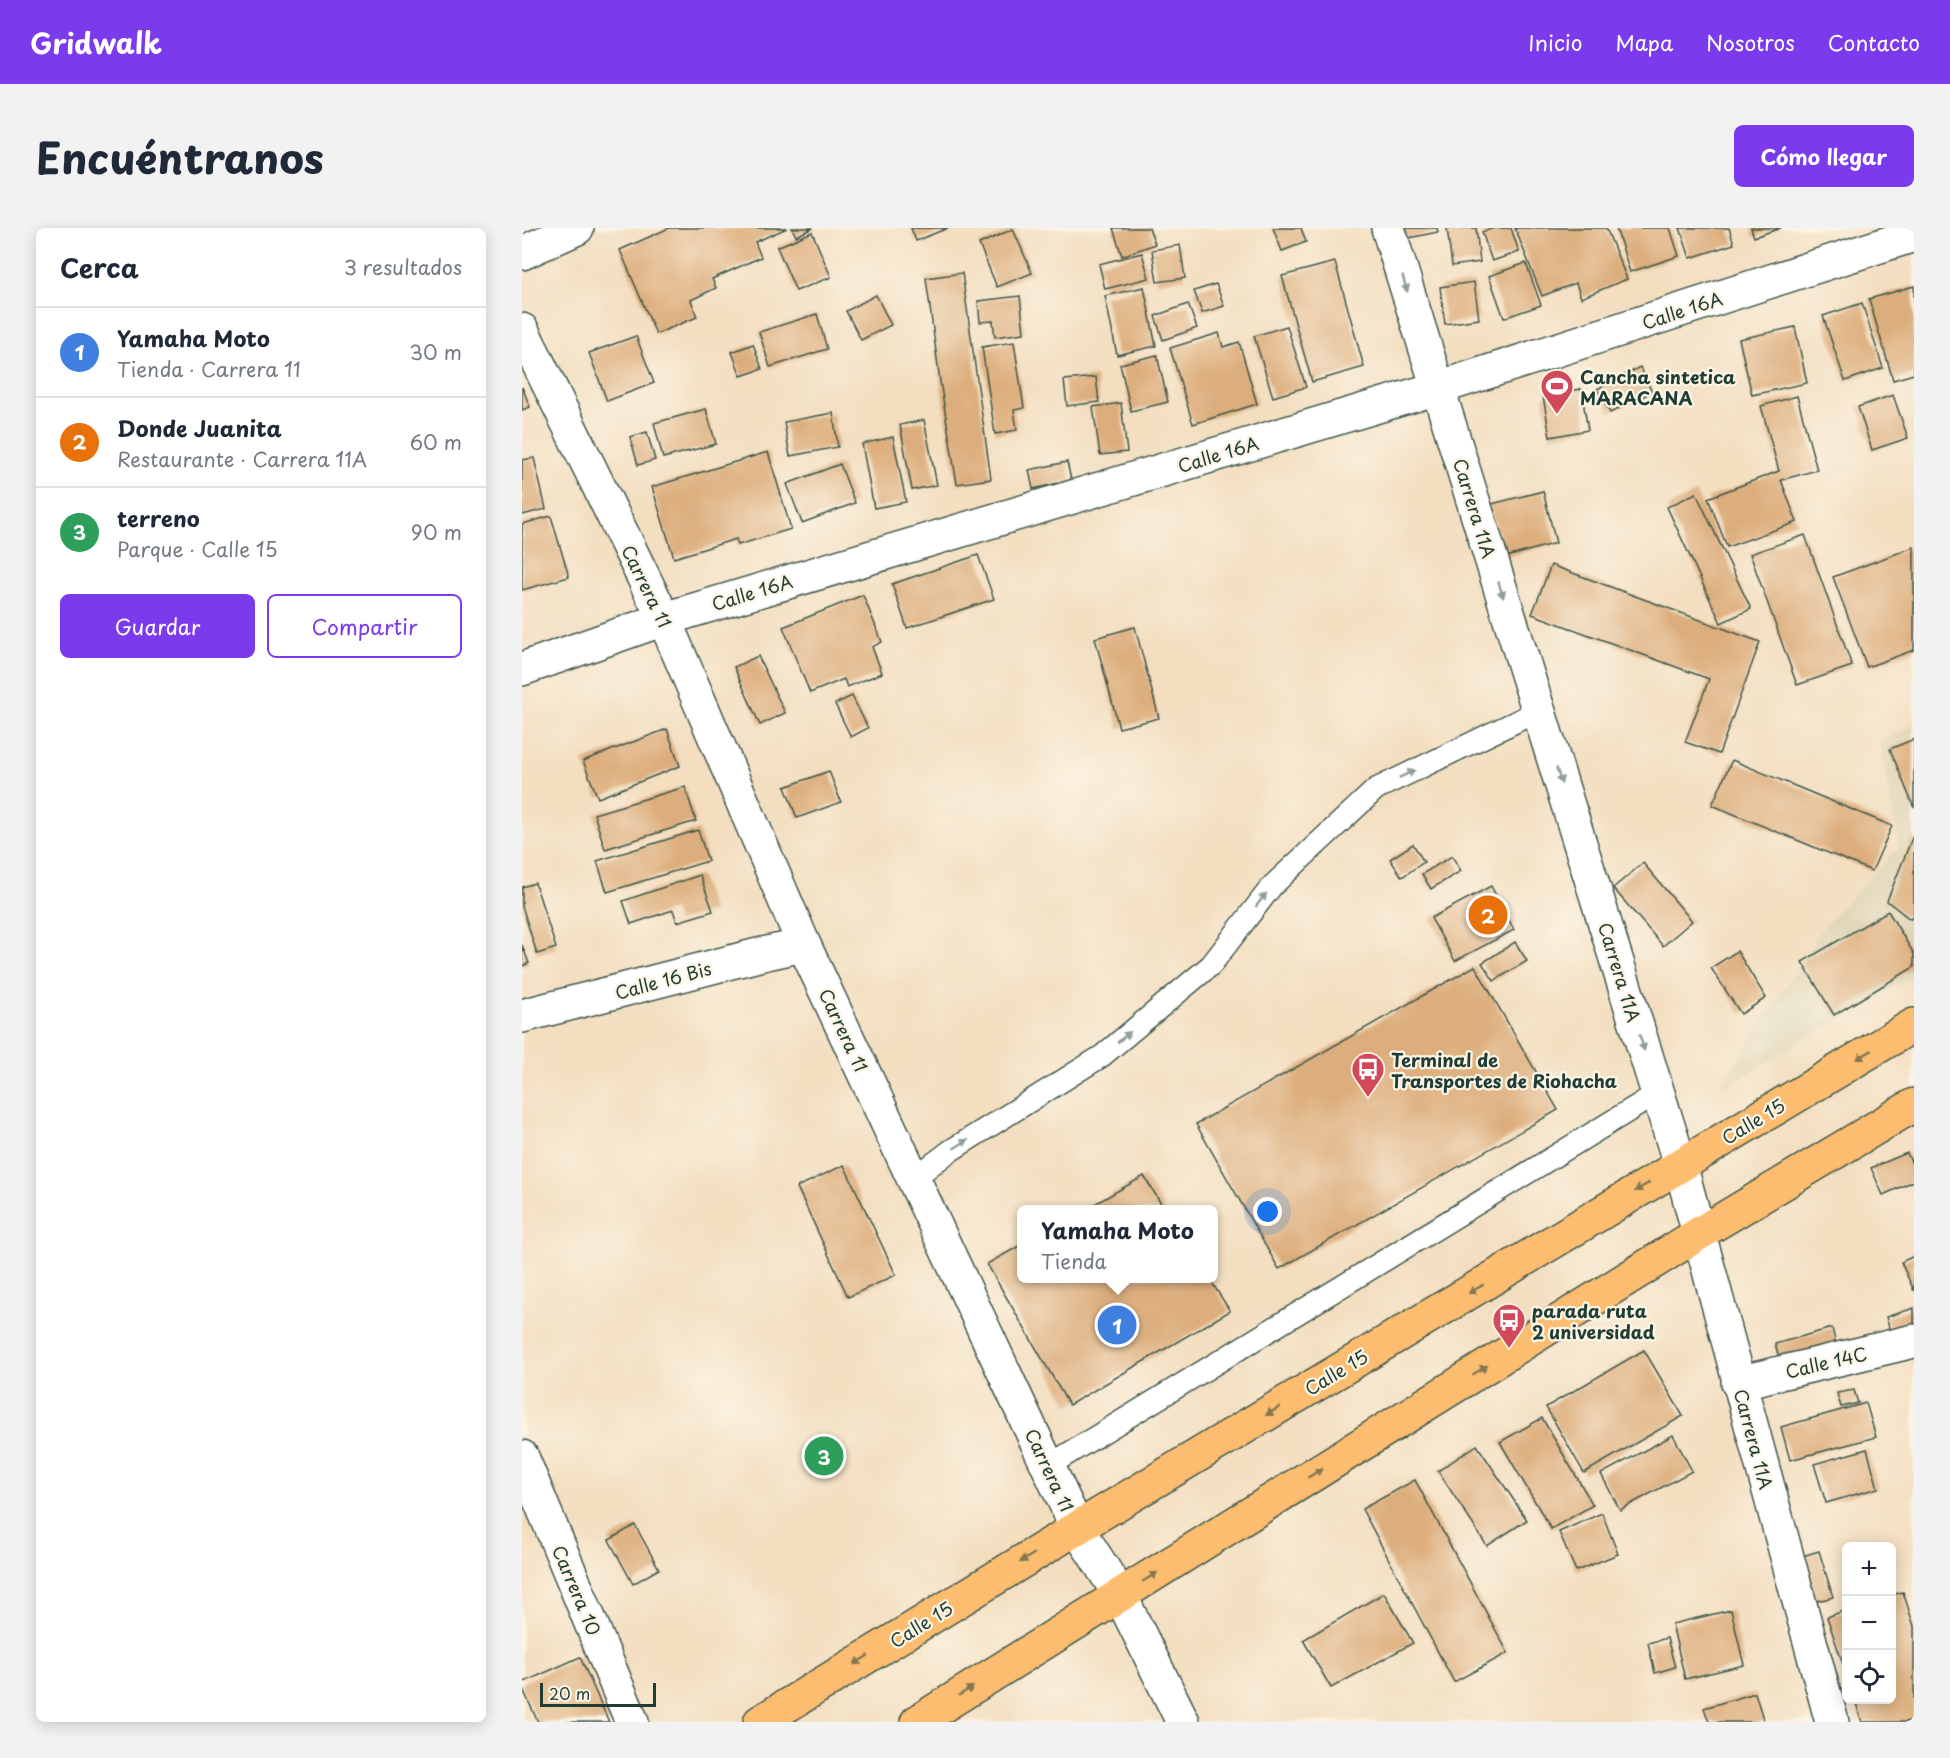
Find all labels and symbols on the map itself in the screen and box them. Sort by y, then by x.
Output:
one-way arrow [1401,275,1410,293]
street label: Calle 16A [1638,284,1726,336]
place label: Cancha sintetica MARACANA [1580,363,1736,411]
sports icon: Cancha sintetica MARACANA [1539,368,1575,415]
street label: Calle 16A [1174,429,1262,479]
street label: Carrera 11A [1447,455,1503,561]
street label: Carrera 11 [615,540,679,632]
street label: Calle 16A [708,567,796,617]
one-way arrow [1497,581,1506,599]
one-way arrow [1555,767,1564,785]
one-way arrow [1399,769,1416,778]
one-way arrow [1255,892,1267,908]
pin: 2 [1468,892,1508,938]
street label: Carrera 11A [1592,919,1648,1025]
street label: Calle 16 Bis [612,954,714,1006]
street label: Carrera 11 [813,984,875,1076]
one-way arrow [1116,1031,1132,1044]
one-way arrow [1638,1034,1647,1052]
place label: Terminal de Transportes de Riohacha [1391,1046,1617,1094]
one-way arrow [1855,1050,1872,1060]
bus stop icon: Terminal de Transportes de Riohacha [1350,1051,1386,1098]
street label: Calle 15 [1716,1091,1790,1151]
one-way arrow [953,1139,969,1150]
one-way arrow [1634,1182,1650,1193]
your location [1253,1197,1282,1226]
one-way arrow [1468,1283,1484,1294]
place label: parada ruta 2 universidad [1532,1297,1655,1345]
pin: 1 [1098,1302,1136,1348]
bus stop icon: parada ruta 2 universidad [1491,1302,1527,1349]
street label: Calle 14C [1782,1340,1870,1384]
street label: Calle 15 [1299,1342,1373,1402]
one-way arrow [1472,1365,1489,1376]
street label: Carrera 11A [1728,1386,1780,1492]
one-way arrow [1265,1405,1281,1416]
street label: Carrera 11 [1019,1424,1081,1516]
pin: 3 [804,1434,844,1478]
one-way arrow [1307,1468,1323,1479]
street label: Carrera 10 [546,1541,608,1639]
one-way arrow [1019,1553,1035,1564]
one-way arrow [1141,1571,1158,1582]
street label: Calle 15 [884,1594,958,1654]
one-way arrow [853,1655,869,1666]
scale bar [540,1680,656,1708]
one-way arrow [958,1686,974,1697]

